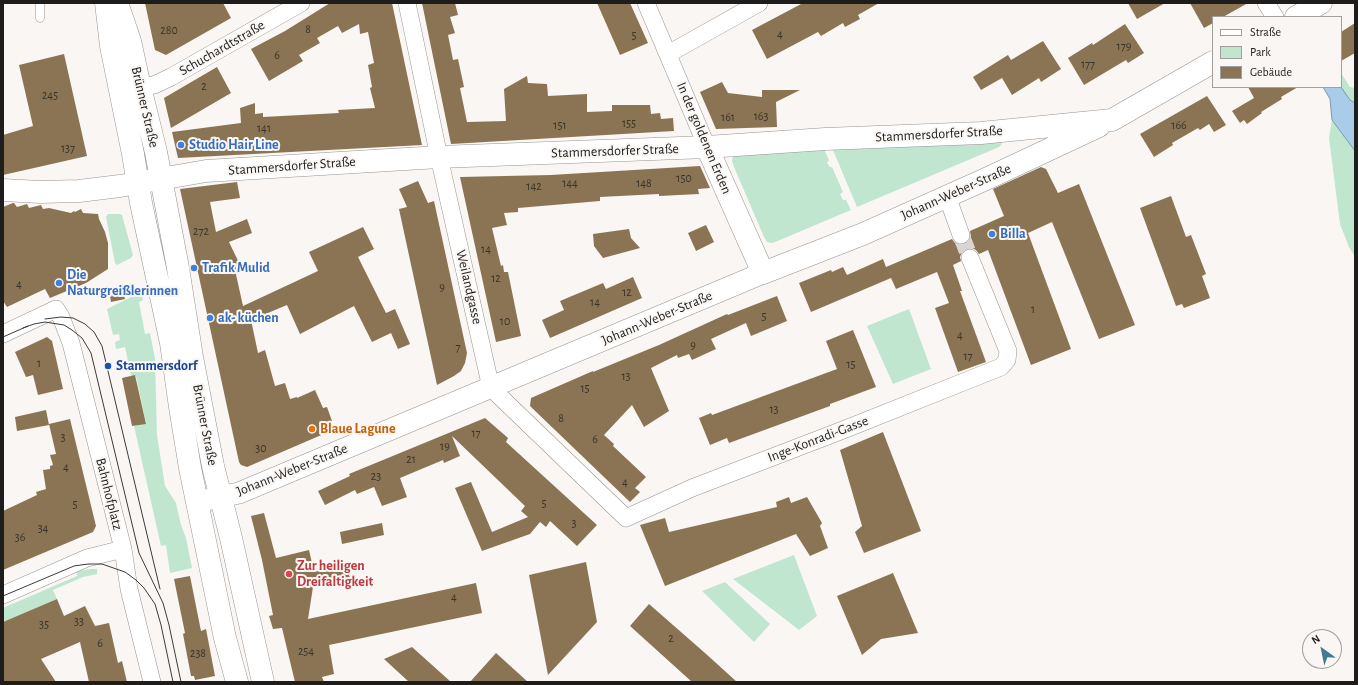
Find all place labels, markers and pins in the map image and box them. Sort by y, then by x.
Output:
place label: Studio Hair Line [189,137,279,153]
marker: Studio Hair Line [176,140,186,150]
place label: Billa [1000,226,1026,242]
marker: Billa [987,229,997,239]
place label: Trafik Mulid [202,260,270,276]
marker: Trafik Mulid [189,263,199,273]
place label: Die Naturgreißlerinnen [67,267,178,300]
marker: Die Naturgreißlerinnen [54,278,64,288]
place label: ak- küchen [218,310,279,326]
marker: ak- küchen [205,313,215,323]
place label: Stammersdorf [116,358,197,374]
marker: Stammersdorf [103,361,113,371]
place label: Blaue Lagune [320,421,396,437]
marker: Blaue Lagune [307,424,317,434]
place label: Zur heiligen Dreifaltigkeit [297,558,373,590]
marker: Zur heiligen Dreifaltigkeit [284,569,294,579]

